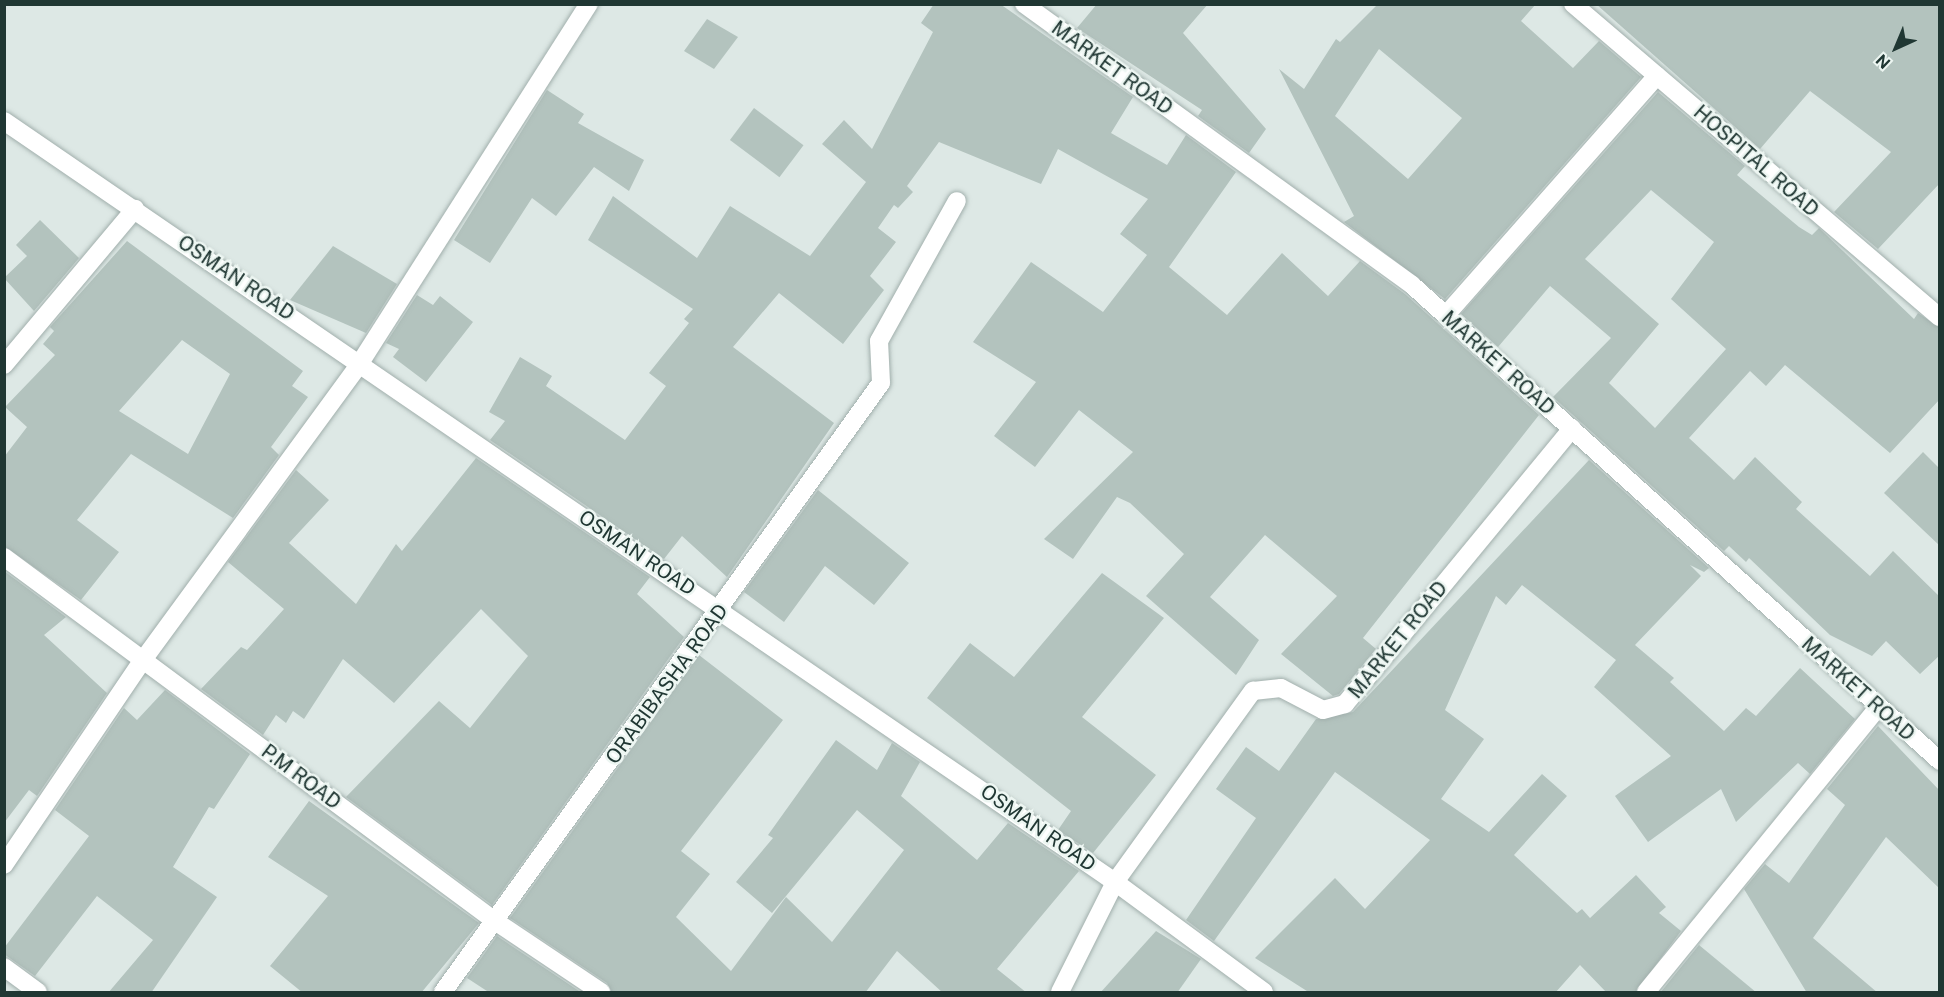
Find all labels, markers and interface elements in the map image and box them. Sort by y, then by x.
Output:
street label: MARKET ROAD [1047,16,1177,120]
north arrow [1866,18,1926,78]
text: N [1872,50,1894,72]
street label: HOSPITAL ROAD [1689,100,1823,222]
street label: OSMAN ROAD [173,230,299,326]
street label: MARKET ROAD [1436,306,1560,420]
street label: OSMAN ROAD [574,505,700,601]
street label: MARKET ROAD [1343,577,1453,703]
street label: ORABIBASHA ROAD [601,599,733,769]
street label: MARKET ROAD [1796,632,1920,746]
street label: P.M ROAD [257,739,345,815]
street label: OSMAN ROAD [976,779,1100,877]

